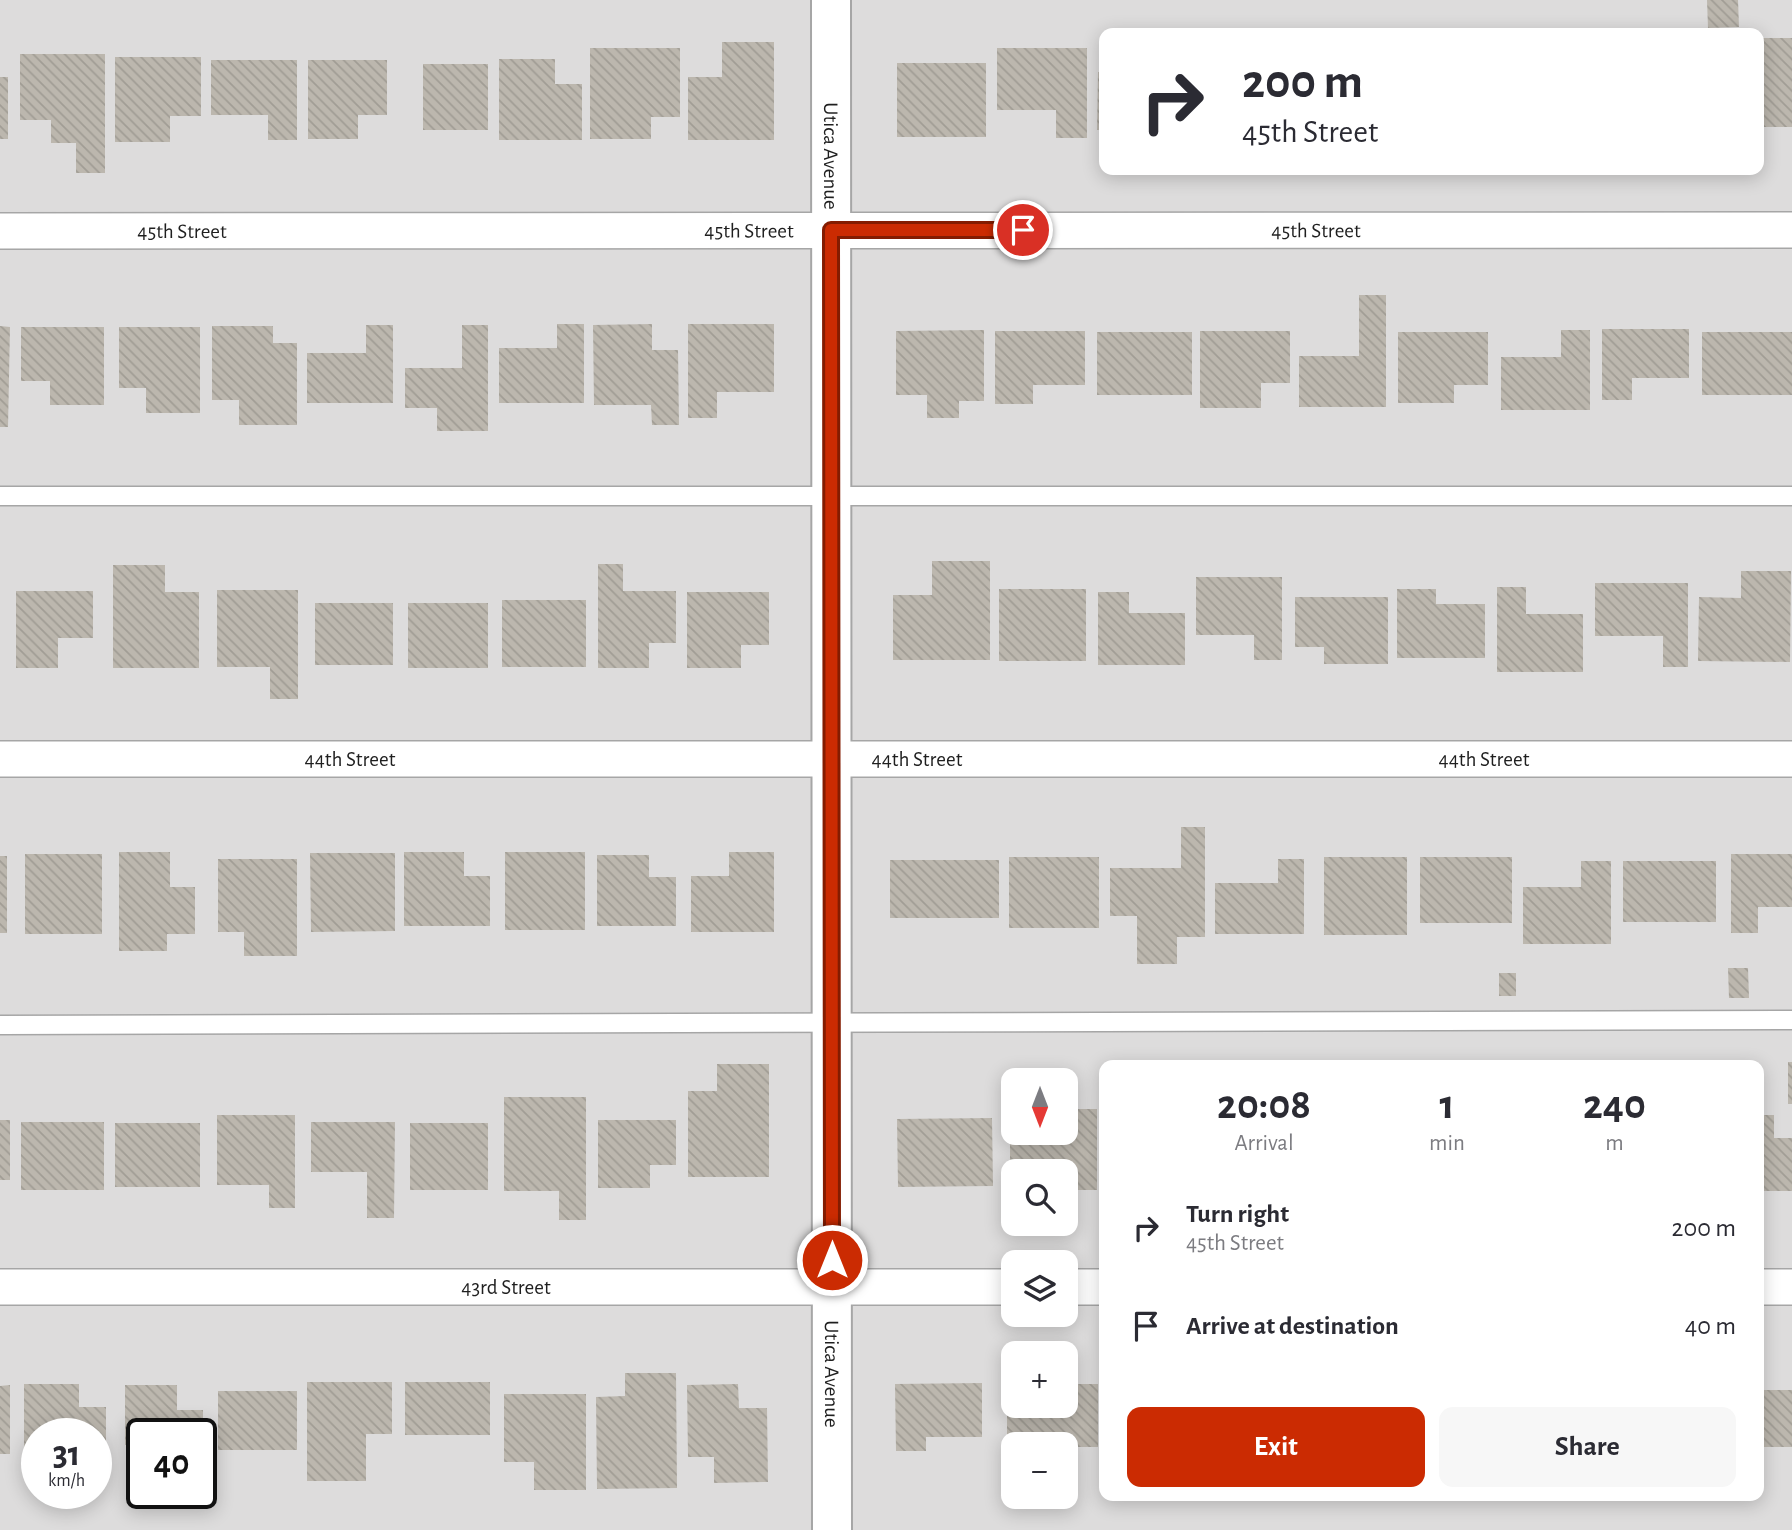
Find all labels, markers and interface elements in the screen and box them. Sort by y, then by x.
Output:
icon: right [1127,56,1218,147]
text: 200 m [1242,58,1363,107]
street label: Utica Avenue [820,102,841,210]
text: 45th Street [1242,116,1378,148]
pin [993,200,1053,260]
icon: arrive [1004,211,1042,249]
street label: 45th Street [1271,220,1361,241]
street label: 45th Street [137,221,227,242]
street label: 45th Street [704,221,794,242]
street label: 44th Street [305,749,396,770]
street label: 44th Street [872,749,963,770]
street label: 44th Street [1439,749,1530,770]
north arrow [1001,1068,1078,1144]
map controls [1001,1068,1078,1509]
text: 20:08 [1217,1084,1311,1126]
text: 1 [1439,1084,1455,1126]
text: 240 [1583,1084,1646,1126]
text: Arrival [1234,1132,1294,1155]
text: min [1429,1132,1465,1155]
text: m [1605,1132,1624,1155]
button: search [1001,1159,1078,1236]
text: Turn right [1186,1201,1289,1227]
icon: right [1127,1209,1165,1247]
text: 200 m [1672,1215,1736,1241]
position arrow [795,1223,869,1297]
text: 45th Street [1186,1232,1284,1255]
button: layers [1001,1250,1078,1327]
street label: 43rd Street [461,1277,551,1298]
icon: arrive [1127,1307,1165,1345]
text: Arrive at destination [1186,1313,1399,1339]
text: 40 m [1685,1313,1736,1339]
street label: Utica Avenue [821,1320,842,1428]
button: + [1001,1341,1078,1418]
button: Exit [1127,1407,1425,1487]
button: Share [1439,1407,1736,1487]
speed limit sign: 40 [126,1418,217,1509]
button: − [1001,1432,1078,1509]
text: 31 [53,1437,80,1472]
text: km/h [48,1472,85,1490]

